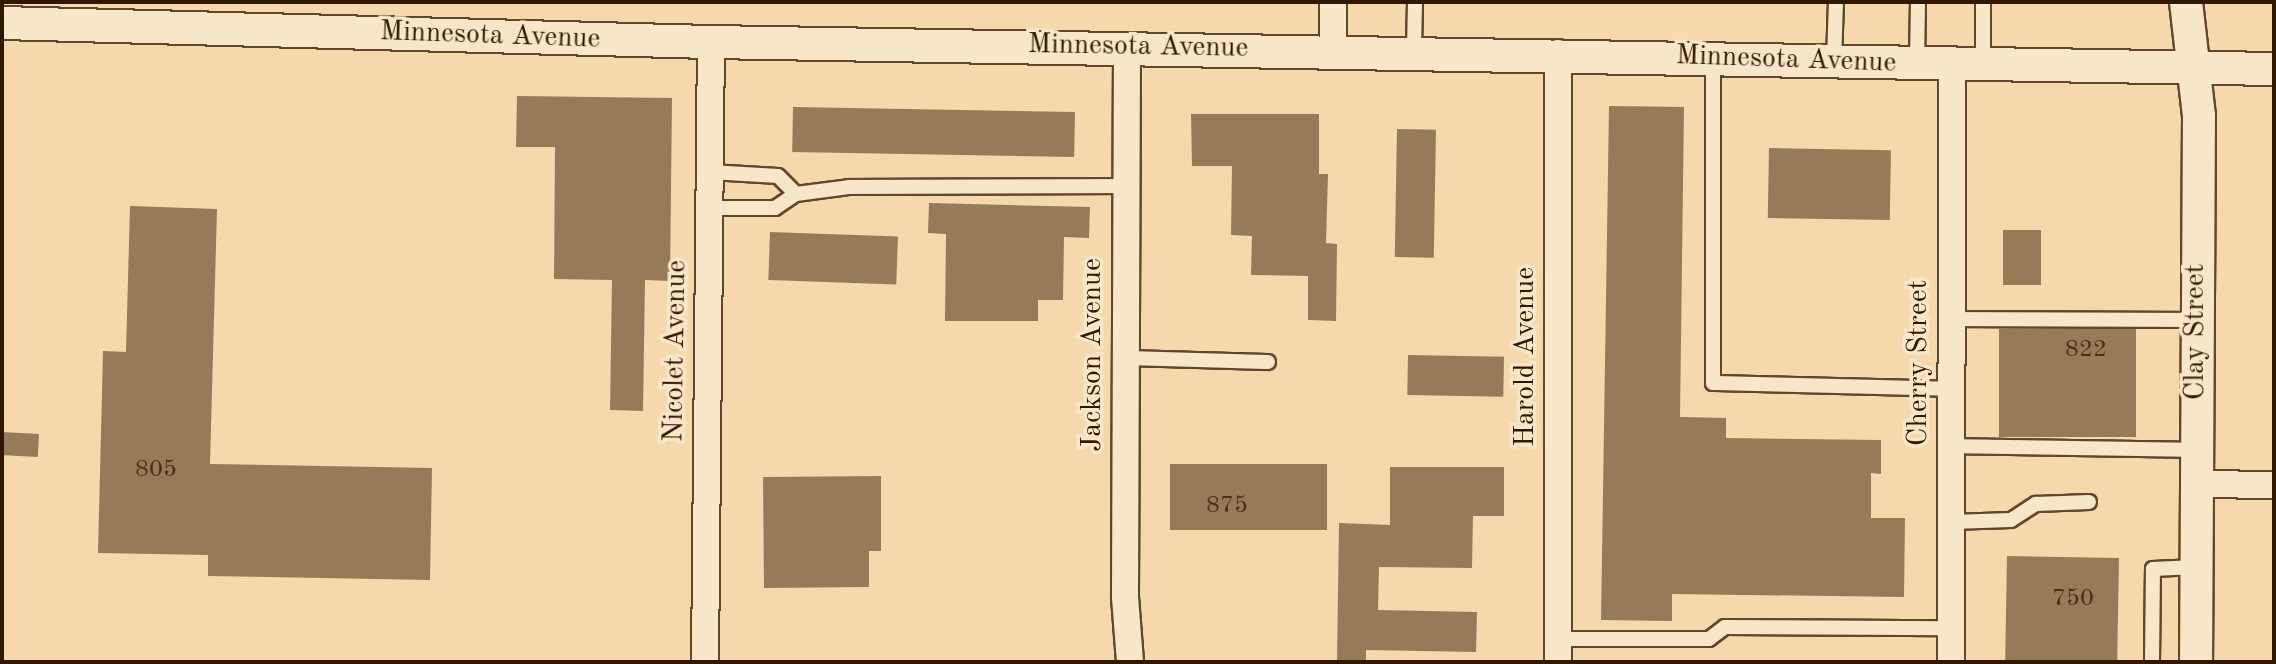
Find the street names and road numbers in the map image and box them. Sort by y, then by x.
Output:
street label: Minnesota Avenue [379,15,601,57]
street label: Minnesota Avenue [1027,28,1249,66]
street label: Minnesota Avenue [1675,39,1897,81]
street label: Jackson Avenue [1076,258,1110,452]
street label: Nicolet Avenue [658,260,694,442]
street label: Clay Street [2179,264,2213,400]
street label: Harold Avenue [1509,267,1543,447]
street label: Cherry Street [1902,280,1936,446]

